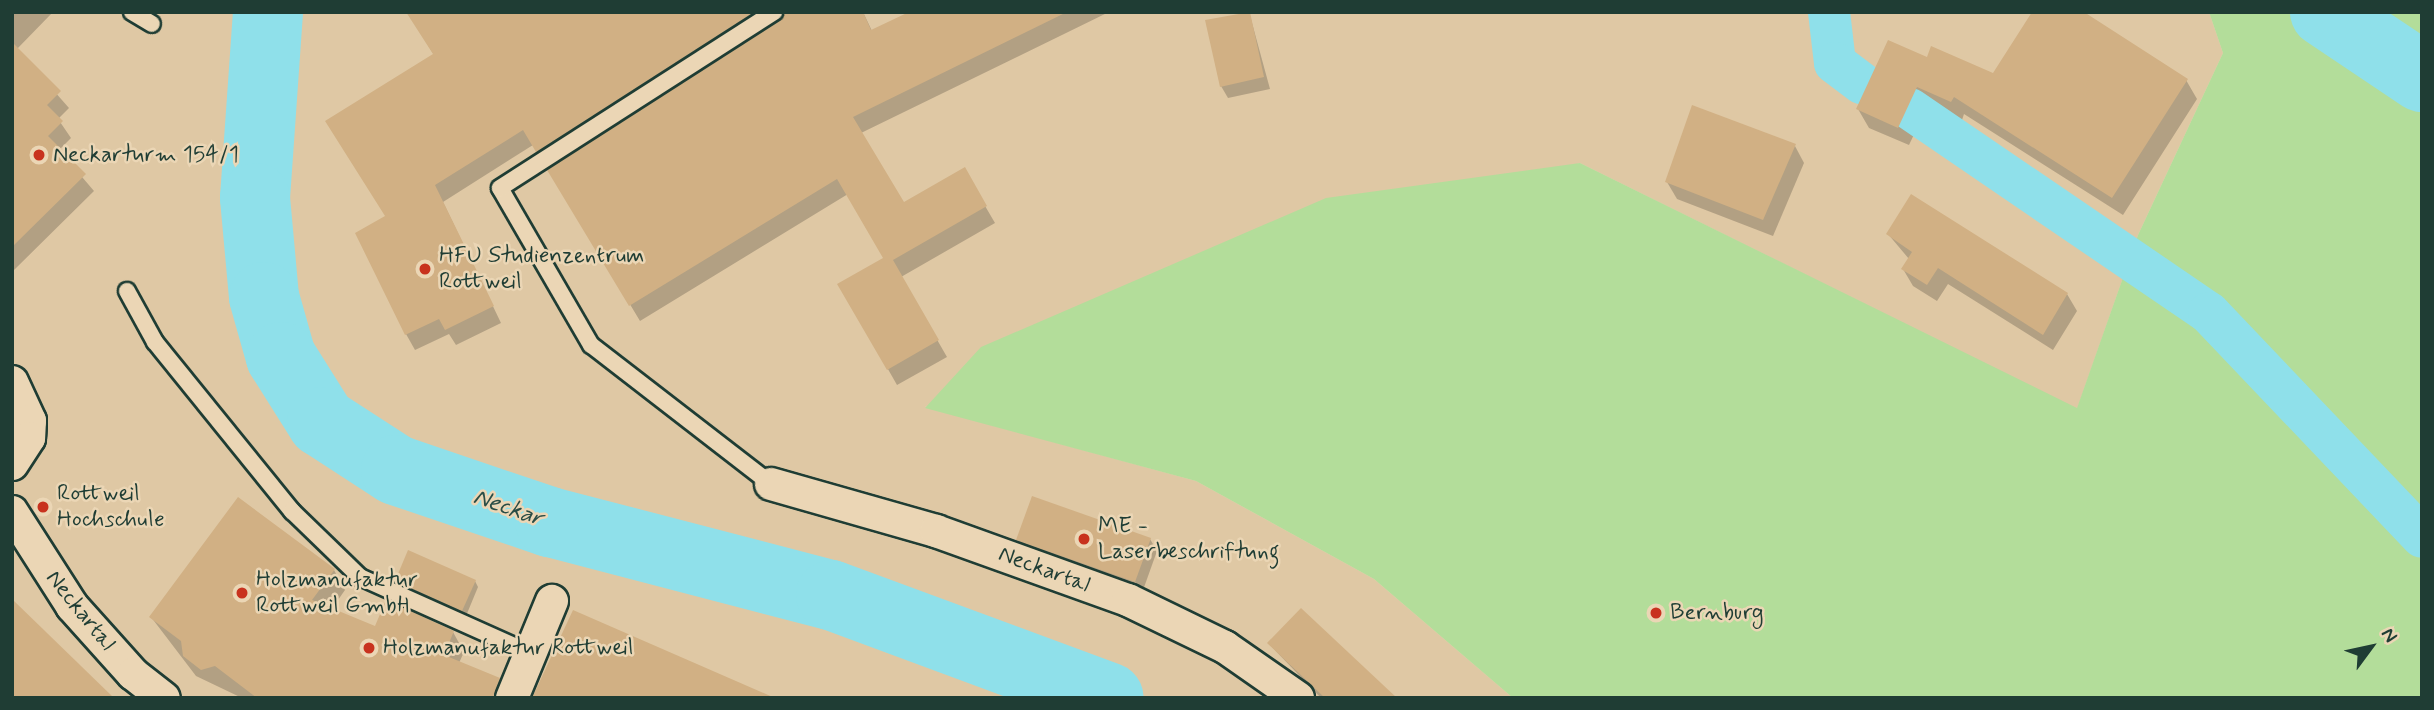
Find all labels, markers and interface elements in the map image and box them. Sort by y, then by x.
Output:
place label: Neckarturm 154/1 [53,141,239,169]
marker: Neckarturm 154/1 [31,147,47,163]
place label: HFU Studienzentrum Rottweil [439,242,644,296]
marker: HFU Studienzentrum Rottweil [417,261,433,277]
place label: Rottweil Hochschule [57,480,165,534]
water label: Neckar [469,483,547,533]
marker: Rottweil Hochschule [35,499,51,515]
place label: ME - Laserbeschriftung [1098,512,1280,566]
marker: ME - Laserbeschriftung [1076,531,1092,547]
street label: Neckartal [994,541,1094,599]
street label: Neckartal [39,565,121,657]
place label: Holzmanufaktur Rottweil GmbH [256,566,418,620]
marker: Holzmanufaktur Rottweil GmbH [234,585,250,601]
place label: Bernburg [1670,599,1764,627]
marker: Bernburg [1648,605,1664,621]
north arrow [2336,612,2406,682]
text: N [2375,623,2403,647]
place label: Holzmanufaktur Rottweil [383,634,634,662]
marker: Holzmanufaktur Rottweil [361,640,377,656]

